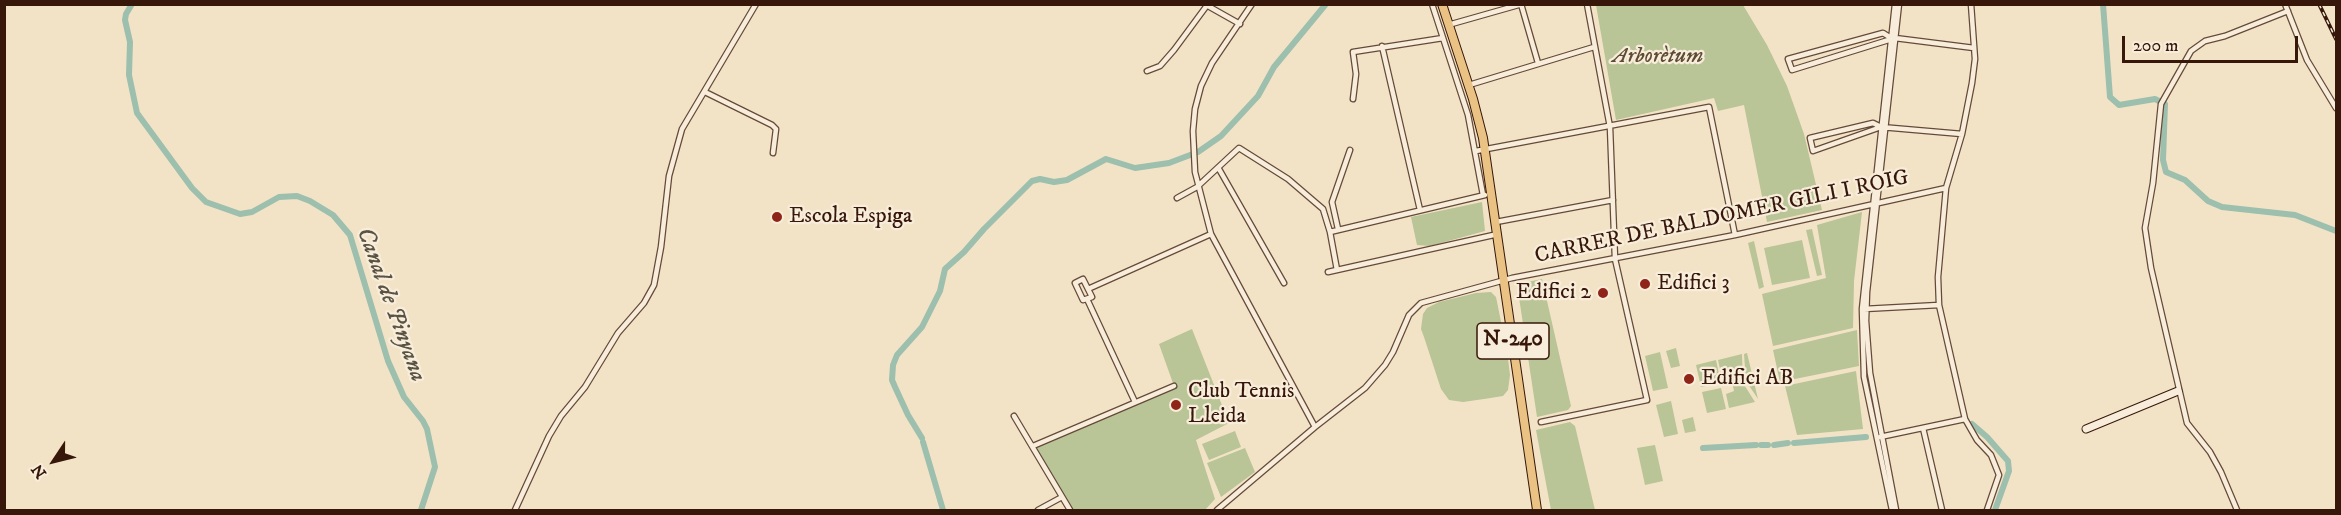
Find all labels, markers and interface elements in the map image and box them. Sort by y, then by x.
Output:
scale bar [2125,24,2300,62]
text: 200 m [2133,35,2179,57]
park label: Arborètum [1613,44,1703,70]
street label: CARRER DE BALDOMER GILI I ROIG [1533,165,1911,271]
place label: Escola Espiga [789,204,912,230]
marker: Escola Espiga [770,210,784,224]
water label: Canal de Pinyana [349,224,431,386]
place label: Edifici 3 [1657,271,1730,297]
marker: Edifici 3 [1638,277,1652,291]
place label: Edifici 2 [1516,280,1591,306]
marker: Edifici 2 [1596,286,1610,300]
road number: N-240 [1477,323,1549,359]
place label: Edifici AB [1701,366,1793,392]
marker: Edifici AB [1682,372,1696,386]
place label: Club Tennis Lleida [1188,379,1294,430]
marker: Club Tennis Lleida [1169,398,1183,412]
north arrow [24,431,84,491]
text: N [27,460,51,482]

